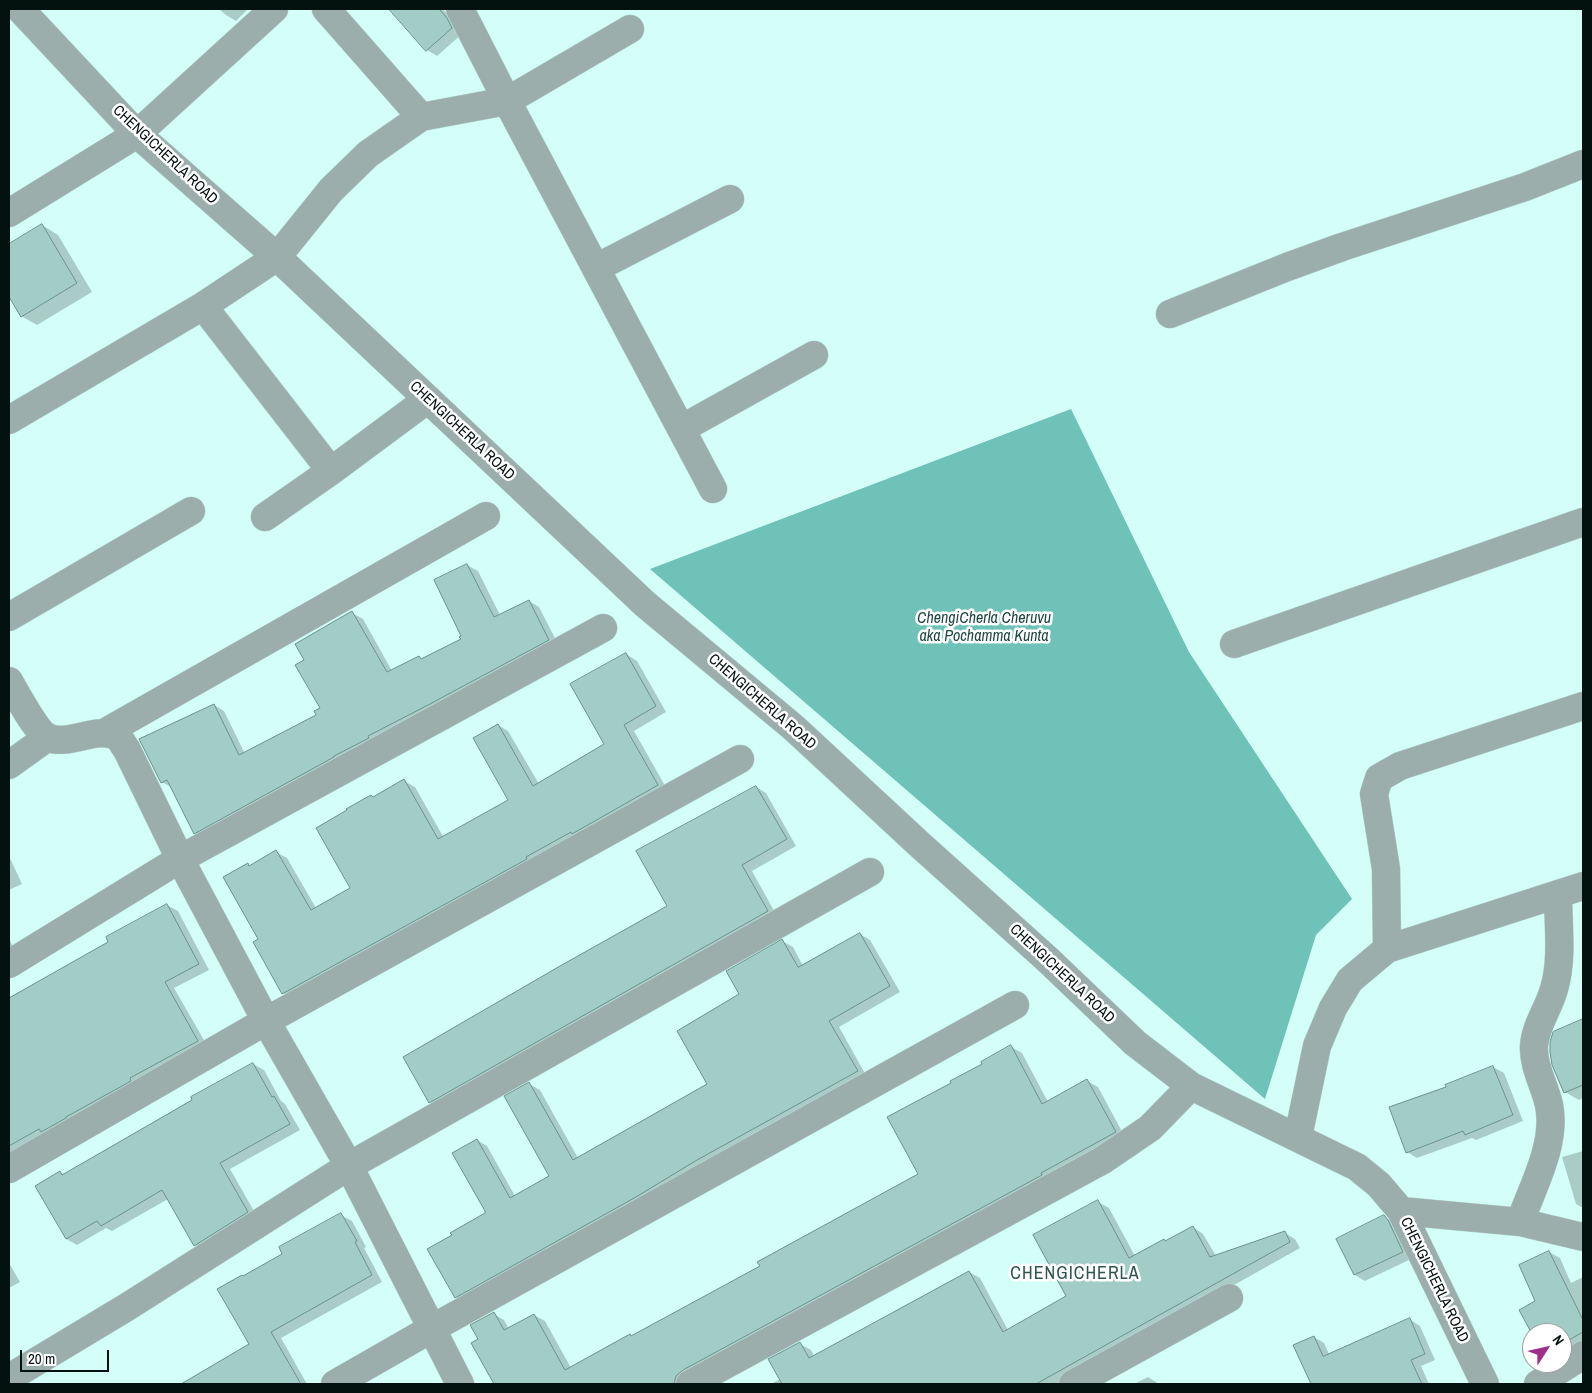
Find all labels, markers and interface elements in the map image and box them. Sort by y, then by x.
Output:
street label: CHENGICHERLA ROAD [109,102,221,208]
street label: CHENGICHERLA ROAD [406,378,518,484]
water label: ChengiCherla Cheruvu aka Pochamma Kunta [917,609,1051,647]
street label: CHENGICHERLA ROAD [705,650,819,754]
street label: CHENGICHERLA ROAD [1006,921,1118,1027]
street label: CHENGICHERLA ROAD [1396,1215,1472,1345]
district label: CHENGICHERLA [1009,1263,1141,1285]
north arrow [1522,1323,1572,1373]
text: N [1549,1331,1568,1349]
scale bar [22,1340,111,1372]
text: 20 m [28,1348,55,1369]

